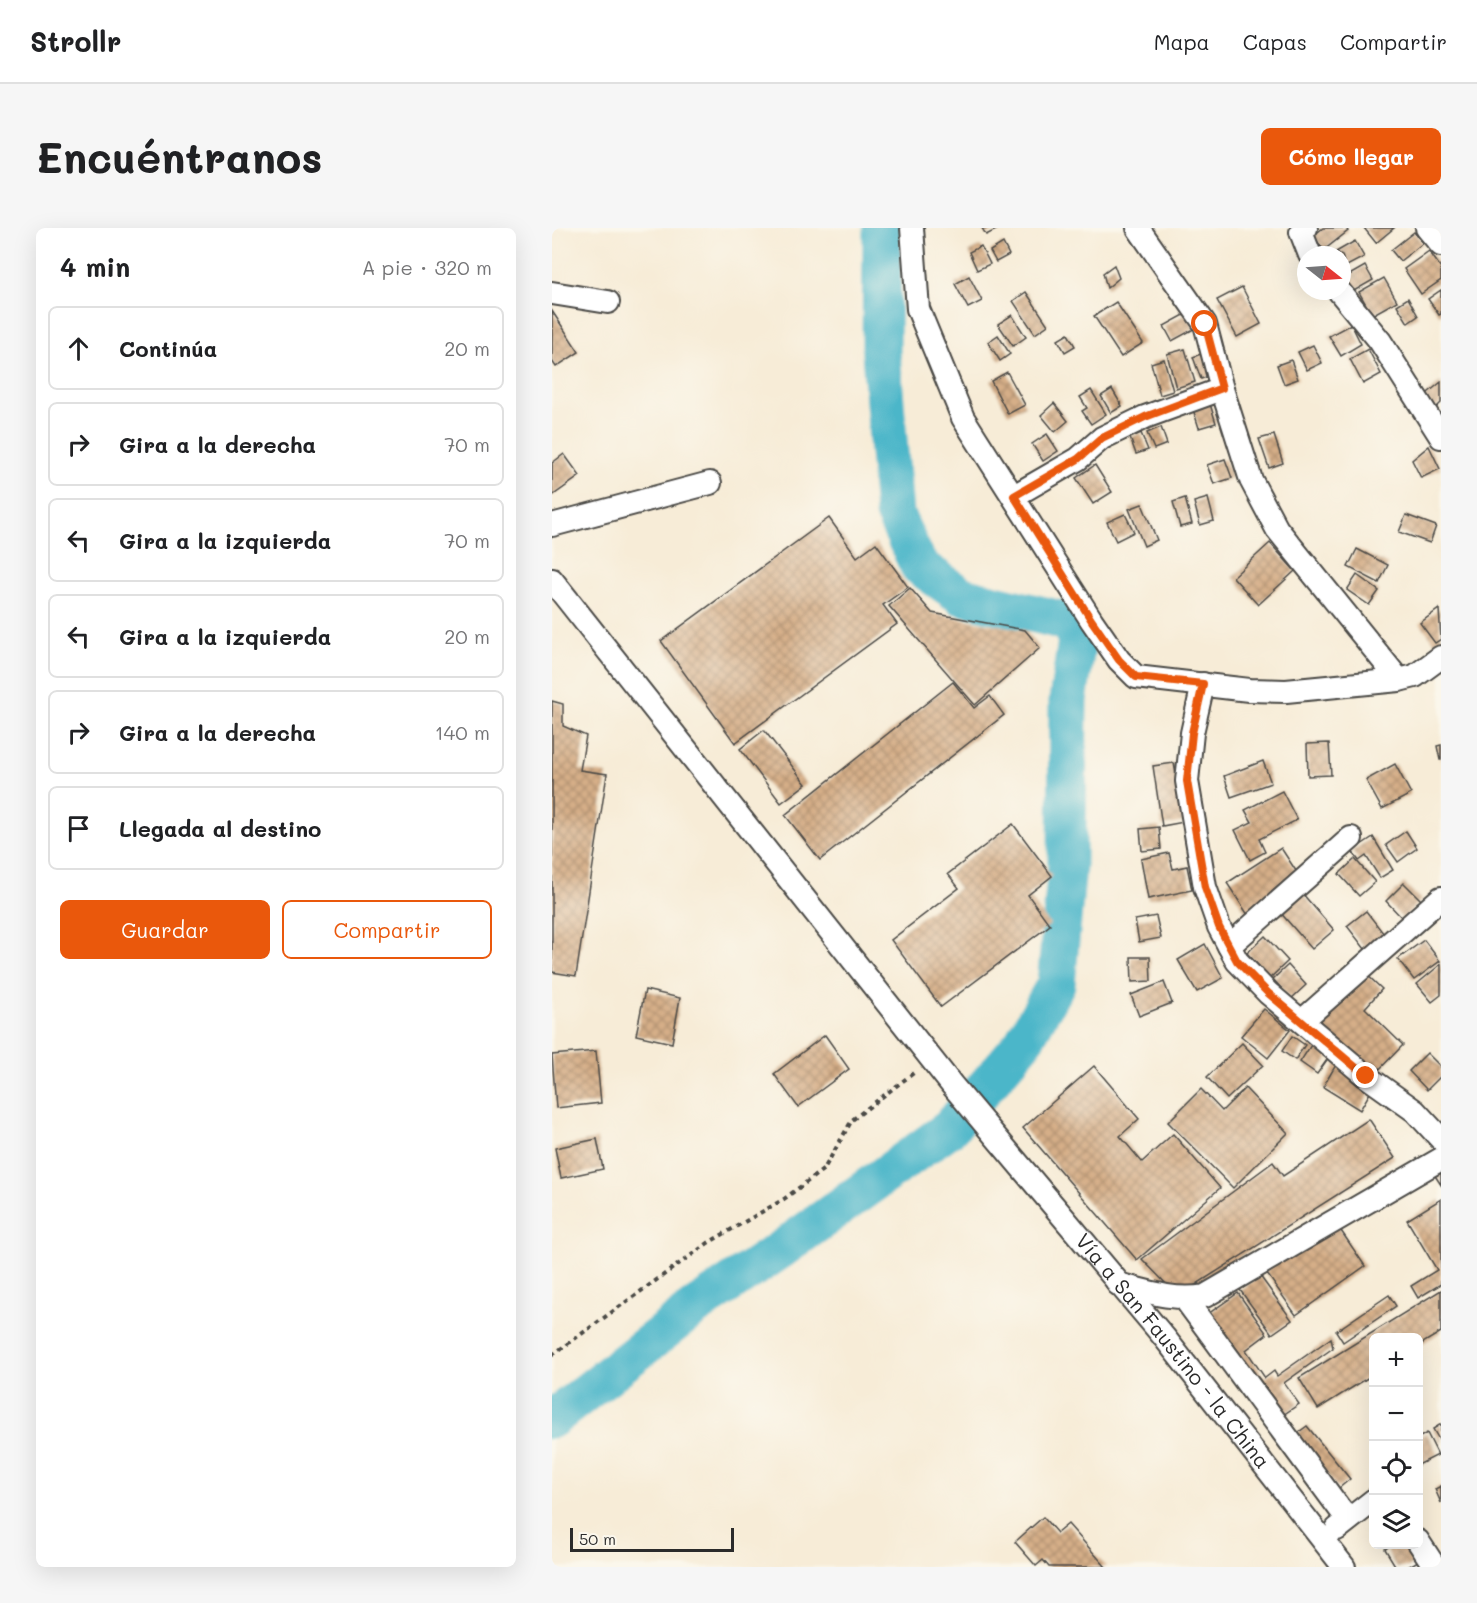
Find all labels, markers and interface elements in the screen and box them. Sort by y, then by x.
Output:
text: Strollr [30,23,121,59]
text: Mapa [1154,28,1210,55]
text: Capas [1243,28,1307,55]
text: Compartir [1340,28,1447,55]
button: Cómo llegar [1261,128,1441,185]
text: Encuéntranos [36,129,322,184]
north arrow [1297,246,1351,300]
text: 4 min [60,250,130,284]
text: A pie · 320 m [362,254,492,280]
route start [1191,310,1217,336]
icon: ahead [62,332,95,365]
text: Continúa [119,334,217,363]
text: 20 m [444,335,490,361]
icon: right [62,428,95,461]
text: Gira a la derecha [119,430,316,459]
text: 70 m [444,431,490,457]
icon: left [62,524,95,557]
text: Gira a la izquierda [119,526,331,555]
text: 70 m [444,527,490,553]
icon: left [62,620,95,653]
text: Gira a la izquierda [119,622,331,651]
text: 20 m [444,623,490,649]
icon: right [62,716,95,749]
text: Gira a la derecha [119,718,316,747]
text: 140 m [435,719,490,745]
icon: arrive [62,812,95,845]
text: Llegada al destino [119,814,321,843]
button: Guardar [60,900,270,959]
button: Compartir [282,900,492,959]
route end [1352,1062,1378,1088]
street label: Vía a San Faustino - la China [1070,1227,1277,1473]
map controls [1369,1333,1423,1549]
button: + [1369,1333,1423,1387]
button: − [1369,1387,1423,1441]
button: locate [1369,1441,1423,1495]
button: layers [1369,1495,1423,1549]
scale bar [570,1525,734,1552]
text: 50 m [579,1528,616,1549]

